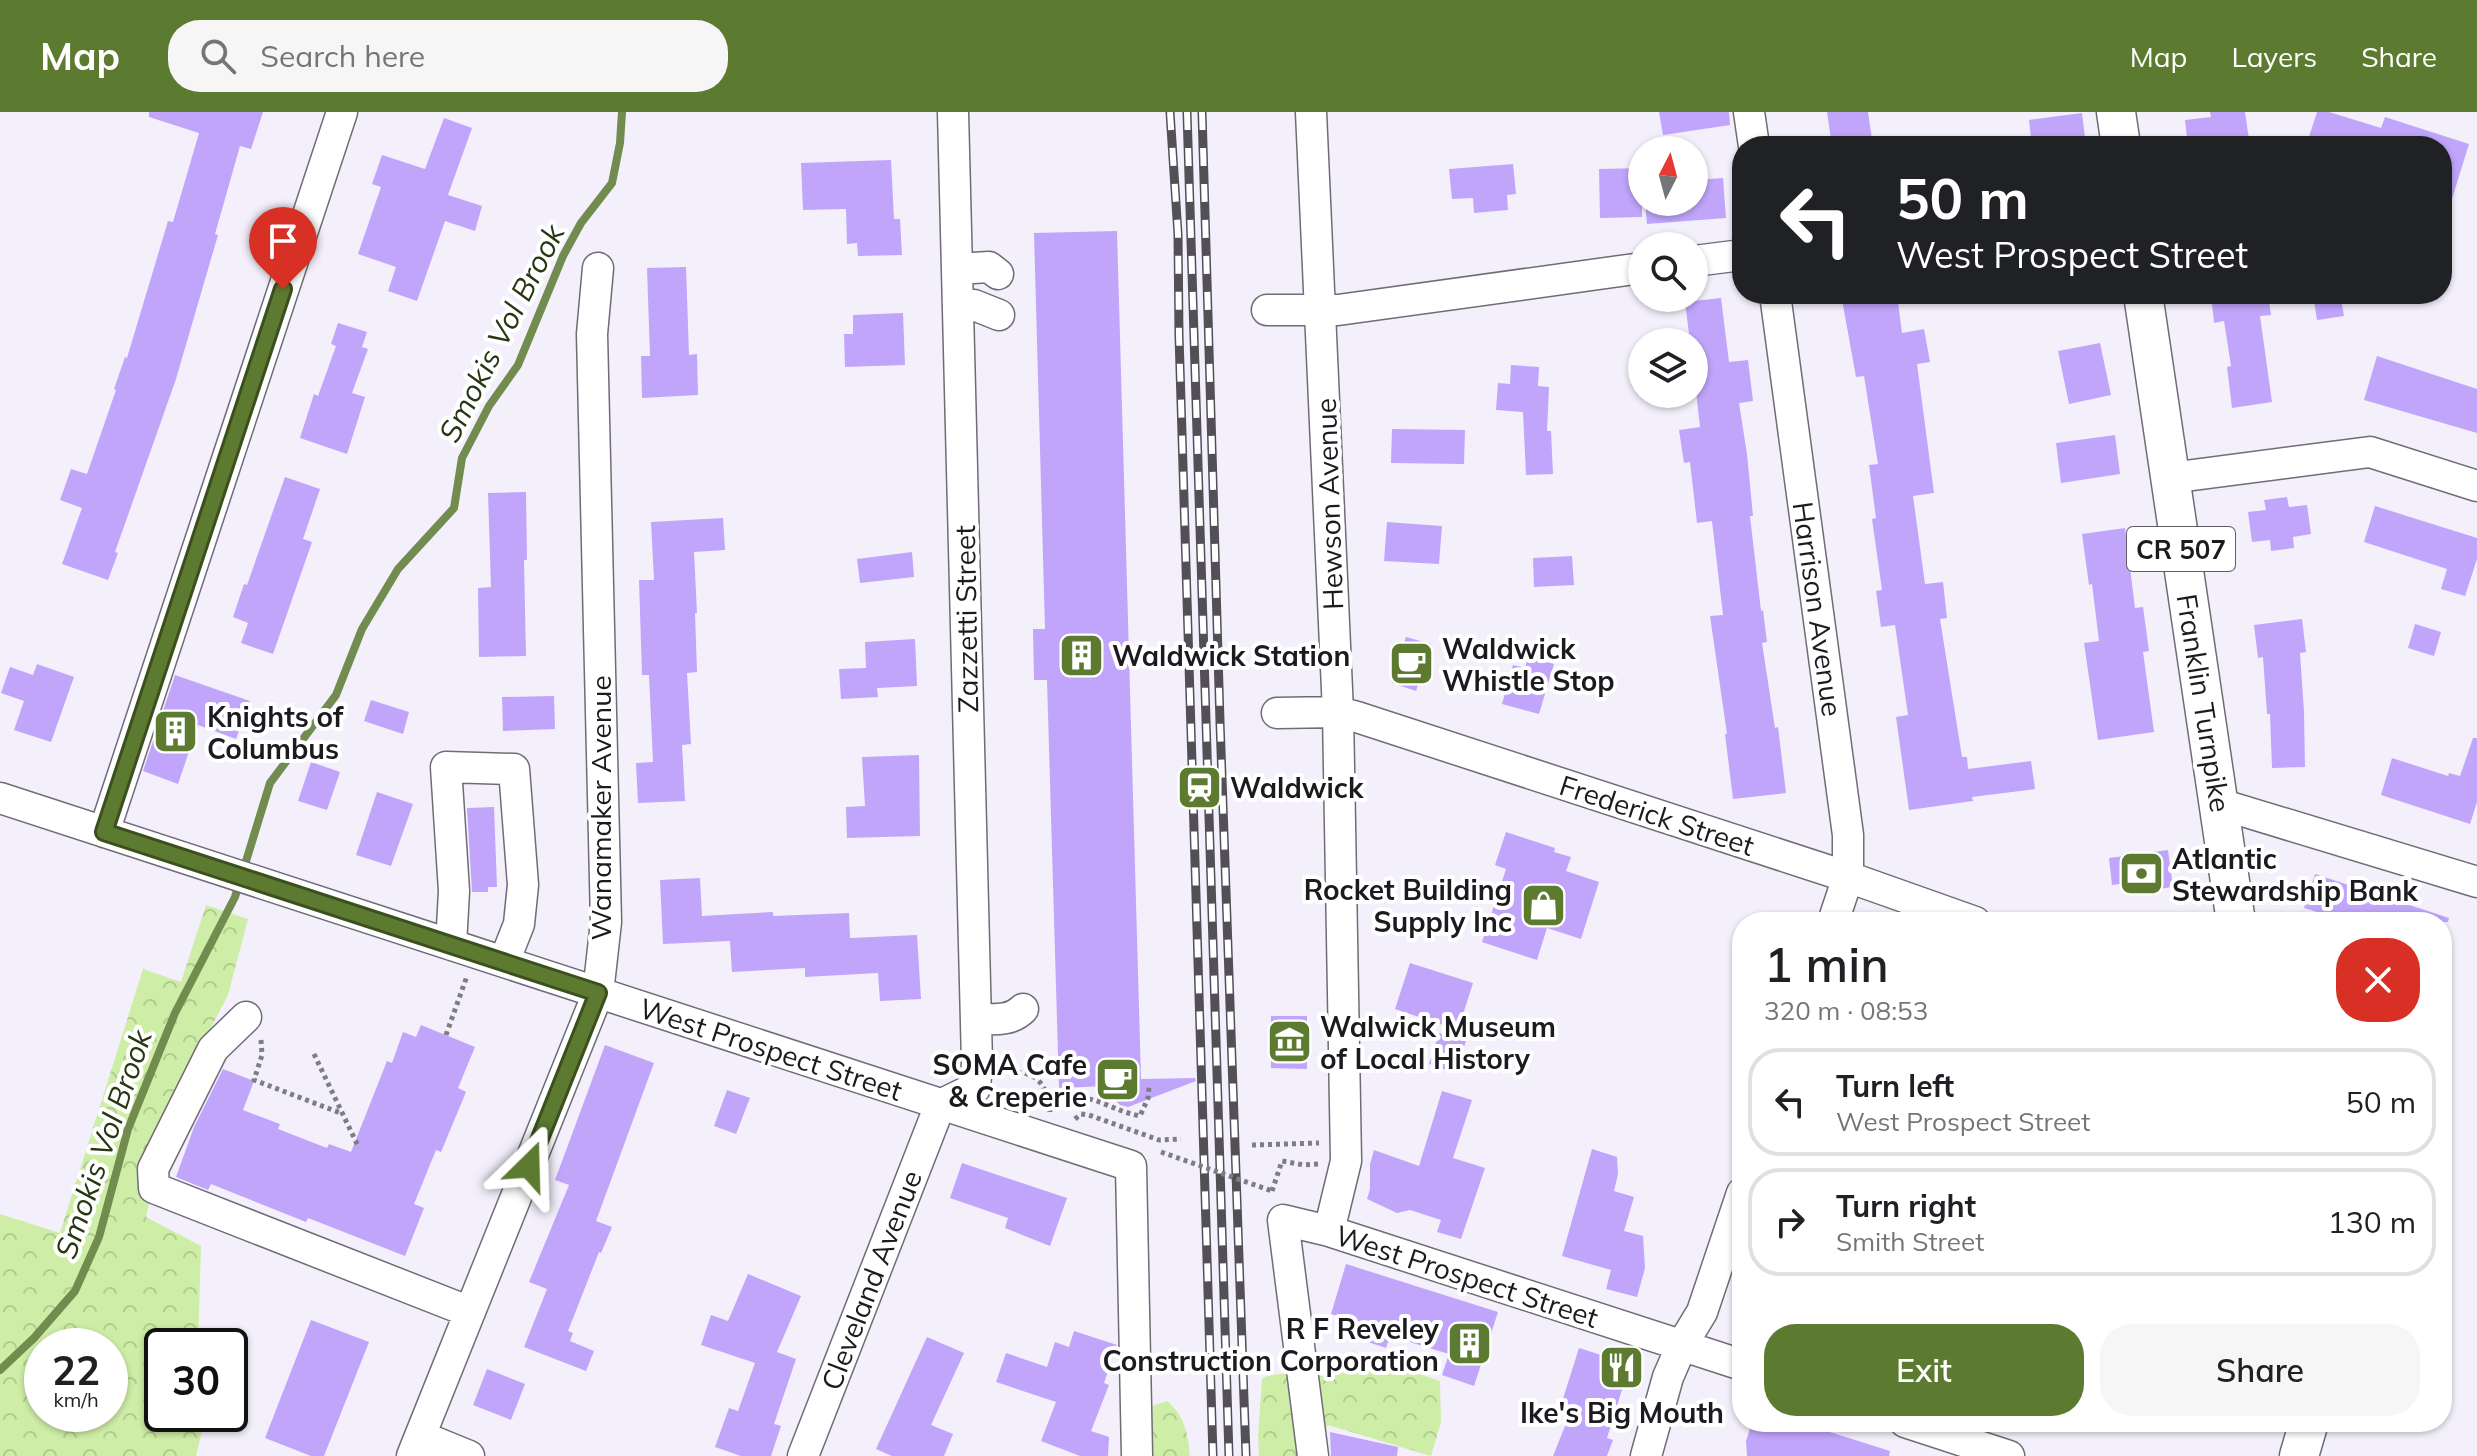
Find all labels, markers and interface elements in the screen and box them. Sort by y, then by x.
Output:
search box [168,20,728,92]
text: Map [40,32,120,80]
icon: search [196,34,240,78]
text: Search here [260,37,425,75]
text: Map [2130,39,2187,74]
text: Layers [2231,39,2317,74]
text: Share [2361,39,2437,74]
north arrow [1628,136,1708,216]
map controls [1628,136,1708,408]
text: 50 m [1896,163,2029,233]
icon: left [1764,168,1868,272]
pin [249,207,317,289]
water label: Smokis Vol Brook [430,216,573,448]
icon: arrive [261,219,305,263]
button: search [1628,232,1708,312]
text: West Prospect Street [1896,232,2248,277]
button: layers [1628,328,1708,408]
street label: Hewson Avenue [1308,398,1350,610]
street label: Harrison Avenue [1786,499,1850,719]
street label: Zazzetti Street [947,525,985,713]
road number: CR 507 [2127,527,2235,571]
street label: Franklin Turnpike [2169,591,2239,815]
building icon: Waldwick Station [1057,631,1105,679]
place label: Waldwick Whistle Stop [1442,631,1615,698]
place label: Waldwick Station [1112,638,1350,673]
cafe icon: Waldwick Whistle Stop [1387,640,1435,688]
street label: Wanamaker Avenue [583,675,618,941]
place label: Knights of Columbus [207,699,344,766]
building icon: Knights of Columbus [152,708,200,756]
station icon: Waldwick [1175,763,1223,811]
street label: Frederick Street [1555,767,1759,863]
place label: Waldwick [1230,770,1364,805]
place label: Atlantic Stewardship Bank [2172,841,2418,908]
bank icon: Atlantic Stewardship Bank [2117,850,2165,898]
place label: Rocket Building Supply Inc [1304,872,1512,939]
shop icon: Rocket Building Supply Inc [1519,881,1567,929]
text: 1 min [1764,934,1889,994]
button: close [2336,938,2420,1022]
street label: West Prospect Street [635,990,907,1108]
text: 320 m · 08:53 [1764,994,1928,1027]
place label: Walwick Museum of Local History [1320,1009,1556,1076]
museum icon: Walwick Museum of Local History [1265,1018,1313,1066]
water label: Smokis Vol Brook [46,1023,160,1263]
place label: SOMA Cafe & Creperie [933,1047,1087,1114]
cafe icon: SOMA Cafe & Creperie [1094,1056,1142,1104]
text: Turn left [1836,1067,1954,1105]
icon: left [1768,1080,1812,1124]
text: 50 m [2346,1083,2416,1121]
text: West Prospect Street [1836,1105,2090,1138]
position arrow [487,1124,571,1208]
street label: Cleveland Avenue [813,1165,929,1395]
text: Turn right [1836,1187,1976,1225]
icon: right [1768,1200,1812,1244]
text: 130 m [2328,1203,2416,1241]
street label: West Prospect Street [1331,1217,1603,1335]
text: Smith Street [1836,1225,1984,1258]
place label: R F Reveley Construction Corporation [1103,1311,1440,1378]
building icon: R F Reveley Construction Corporation [1446,1320,1494,1368]
button: Exit [1764,1324,2084,1416]
button: Share [2100,1324,2420,1416]
speed limit sign: 30 [144,1328,248,1432]
restaurant icon: Ike's Big Mouth [1598,1344,1646,1392]
text: 22 [52,1345,100,1395]
text: km/h [53,1387,99,1412]
place label: Ike's Big Mouth [1520,1395,1724,1430]

